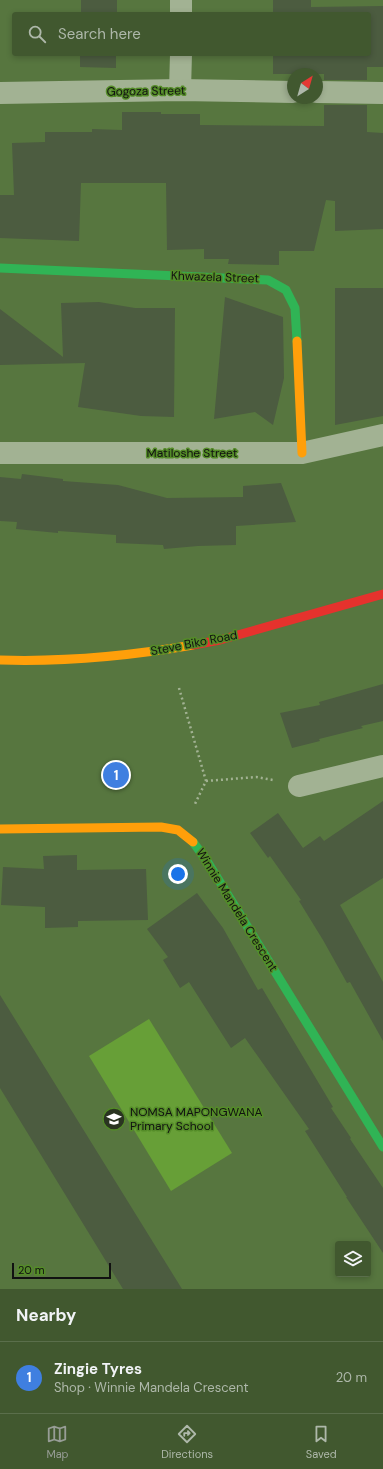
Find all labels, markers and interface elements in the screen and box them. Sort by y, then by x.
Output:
search box [12,12,371,56]
icon: search [26,23,48,45]
text: Search here [58,24,141,44]
north arrow [287,68,323,104]
street label: Gogoza Street [106,82,186,100]
street label: Khwazela Street [171,267,260,287]
street label: Matiloshe Street [147,445,238,461]
street label: Steve Biko Road [149,627,239,659]
pin: 1 [103,760,129,790]
street label: Winnie Mandela Crescent [193,845,282,975]
your location [168,864,188,884]
place label: NOMSA MAPONGWANA Primary School [130,1104,263,1134]
school or university icon: NOMSA MAPONGWANA Primary School [101,1106,127,1132]
map controls [335,1241,371,1277]
button: layers [335,1241,371,1277]
scale bar [12,1261,111,1280]
text: 20 m [18,1263,44,1277]
text: Nearby [16,1304,76,1326]
text: Zingie Tyres [54,1359,142,1379]
text: 1 [27,1369,31,1386]
text: 20 m [336,1369,367,1386]
text: Shop · Winnie Mandela Crescent [54,1379,249,1396]
tab: Map [46,1423,69,1461]
tab: Directions [161,1423,213,1461]
tab: Saved [306,1423,337,1461]

